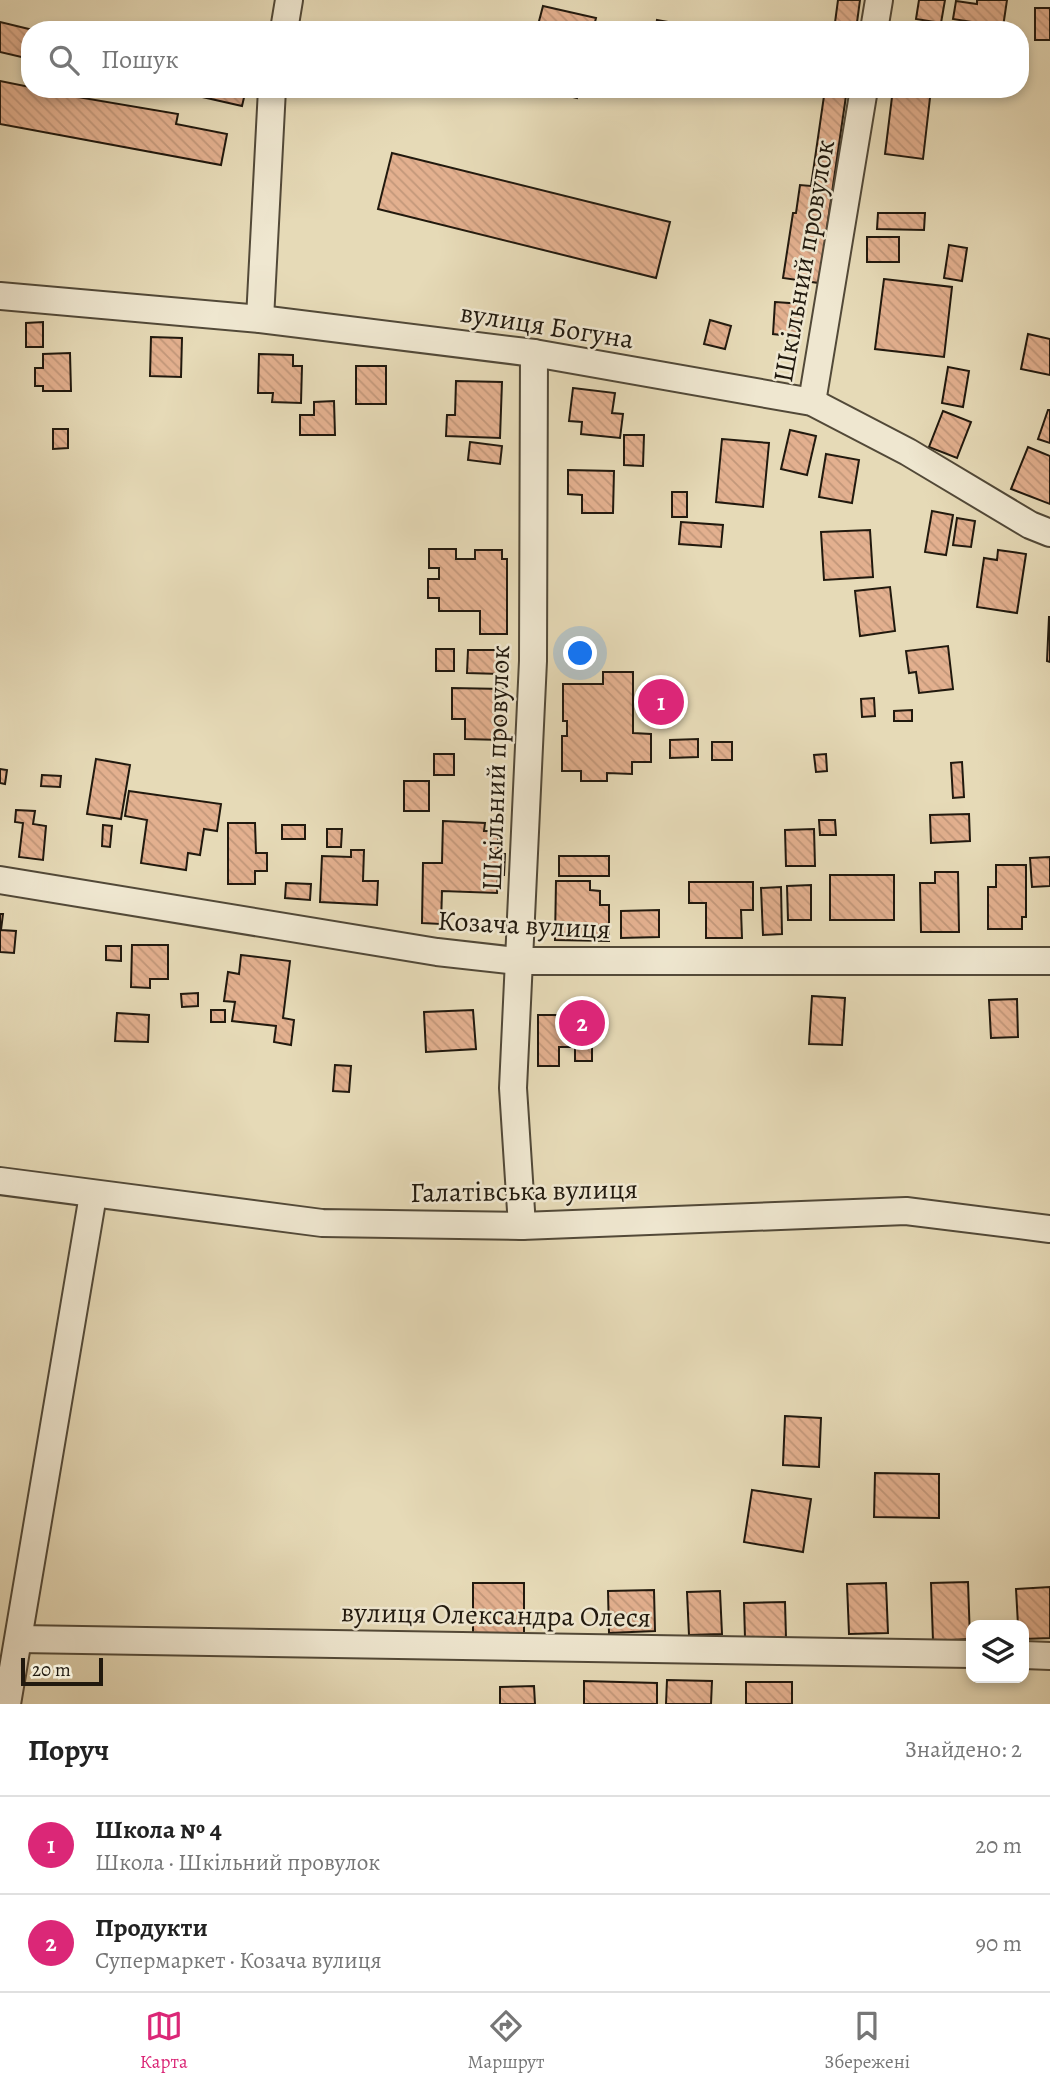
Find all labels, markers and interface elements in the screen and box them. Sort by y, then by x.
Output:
search box [21,21,1029,98]
icon: search [45,41,83,79]
text: Пошук [101,42,179,77]
street label: Шкільний провулок [764,136,844,386]
street label: вулиця Богуна [457,294,637,358]
your location [563,636,597,670]
street label: Шкільний провулок [473,644,519,892]
pin: 1 [638,676,684,728]
street label: Козача вулиця [436,901,612,949]
pin: 2 [559,997,605,1049]
street label: Галатівська вулиця [410,1170,638,1212]
street label: вулиця Олександра Олеся [341,1593,651,1637]
map controls [966,1620,1029,1683]
button: layers [966,1620,1029,1683]
scale bar [21,1655,103,1687]
text: 20 m [32,1657,71,1683]
text: Поруч [28,1730,109,1770]
text: Знайдено: 2 [905,1734,1022,1765]
text: Школа № 4 [95,1812,222,1847]
text: 1 [47,1830,55,1861]
text: 20 m [975,1830,1022,1861]
text: Школа · Шкільний провулок [95,1847,380,1878]
text: Продукти [95,1910,208,1945]
text: 2 [45,1928,57,1959]
text: 90 m [976,1928,1022,1959]
text: Супермаркет · Козача вулиця [95,1945,382,1976]
tab: Карта [140,2007,188,2075]
tab: Маршрут [467,2007,544,2075]
tab: Збережені [824,2007,910,2075]

